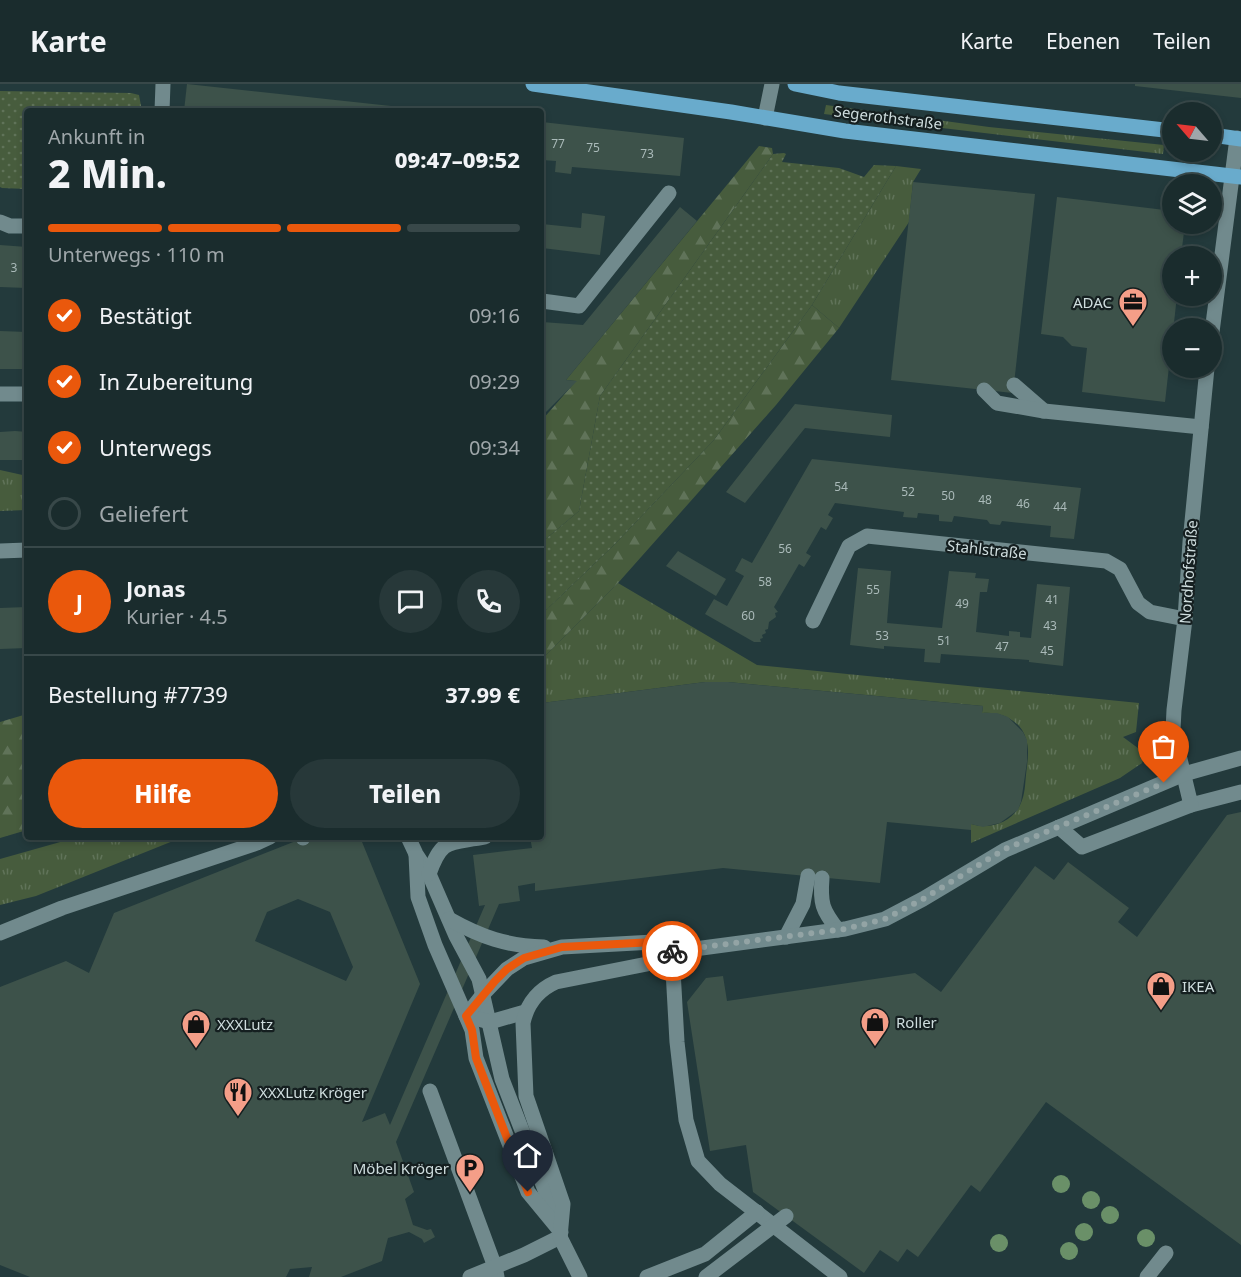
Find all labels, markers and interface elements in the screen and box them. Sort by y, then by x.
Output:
text: Karte [30,22,107,60]
text: Karte [960,27,1013,55]
text: Ebenen [1046,27,1120,55]
text: Teilen [1153,27,1211,55]
street label: Segerothstraße [833,100,943,134]
north arrow [1162,102,1222,162]
map controls [1162,102,1222,378]
text: Ankunft in [48,123,145,150]
house number: 77 [551,135,565,152]
house number: 75 [586,139,600,156]
text: 09:47–09:52 [395,144,520,174]
house number: 73 [640,145,654,162]
text: 2 Min. [48,146,167,199]
button: layers [1162,174,1222,234]
text: Unterwegs · 110 m [48,241,225,268]
button: + [1162,246,1222,306]
house number: 3 [11,259,18,276]
office icon: ADAC [1117,286,1149,328]
place label: ADAC [1073,292,1113,312]
icon: check [48,299,81,332]
text: Bestätigt [99,300,192,330]
text: 09:16 [469,302,520,329]
button: − [1162,318,1222,378]
icon: check [48,365,81,398]
text: In Zubereitung [99,366,253,396]
text: 09:29 [469,368,520,395]
icon: check [48,431,81,464]
text: Unterwegs [99,432,212,462]
text: 09:34 [469,434,520,461]
house number: 54 [834,478,848,495]
house number: 52 [901,483,915,500]
house number: 50 [941,487,955,504]
house number: 48 [978,491,992,508]
house number: 46 [1016,495,1030,512]
text: Geliefert [99,498,188,528]
house number: 44 [1053,498,1067,515]
street label: Nordhofstraße [1174,519,1202,625]
street label: Stahlstraße [946,535,1028,563]
house number: 56 [778,540,792,557]
button: chat [379,570,442,633]
button: phone [457,570,520,633]
text: Jonas [126,573,186,603]
house number: 58 [758,573,772,590]
house number: 55 [866,581,880,598]
text: J [76,586,83,616]
house number: 41 [1045,591,1059,608]
house number: 49 [955,595,969,612]
text: Kurier · 4.5 [126,603,228,630]
house number: 60 [741,607,755,624]
house number: 43 [1043,617,1057,634]
house number: 53 [875,627,889,644]
house number: 51 [937,632,951,649]
house number: 47 [995,638,1009,655]
house number: 45 [1040,642,1054,659]
text: Bestellung #7739 [48,679,228,709]
text: 37.99 € [445,679,520,709]
pin [1138,721,1189,783]
icon: bag [1147,730,1180,763]
button: Hilfe [48,759,278,828]
button: Teilen [290,759,520,828]
courier [642,921,702,981]
icon: bike [656,935,689,968]
shop icon: IKEA [1145,970,1177,1012]
place label: IKEA [1182,976,1215,996]
shop icon: Roller [859,1006,891,1048]
shop icon: XXXLutz [180,1008,212,1050]
place label: Roller [896,1012,937,1032]
place label: XXXLutz [217,1014,273,1034]
restaurant icon: XXXLutz Kröger [222,1076,254,1118]
place label: XXXLutz Kröger [259,1082,367,1102]
pin [502,1130,553,1192]
icon: home [511,1139,544,1172]
parking icon: Möbel Kröger [454,1152,486,1194]
place label: Möbel Kröger [353,1158,449,1178]

